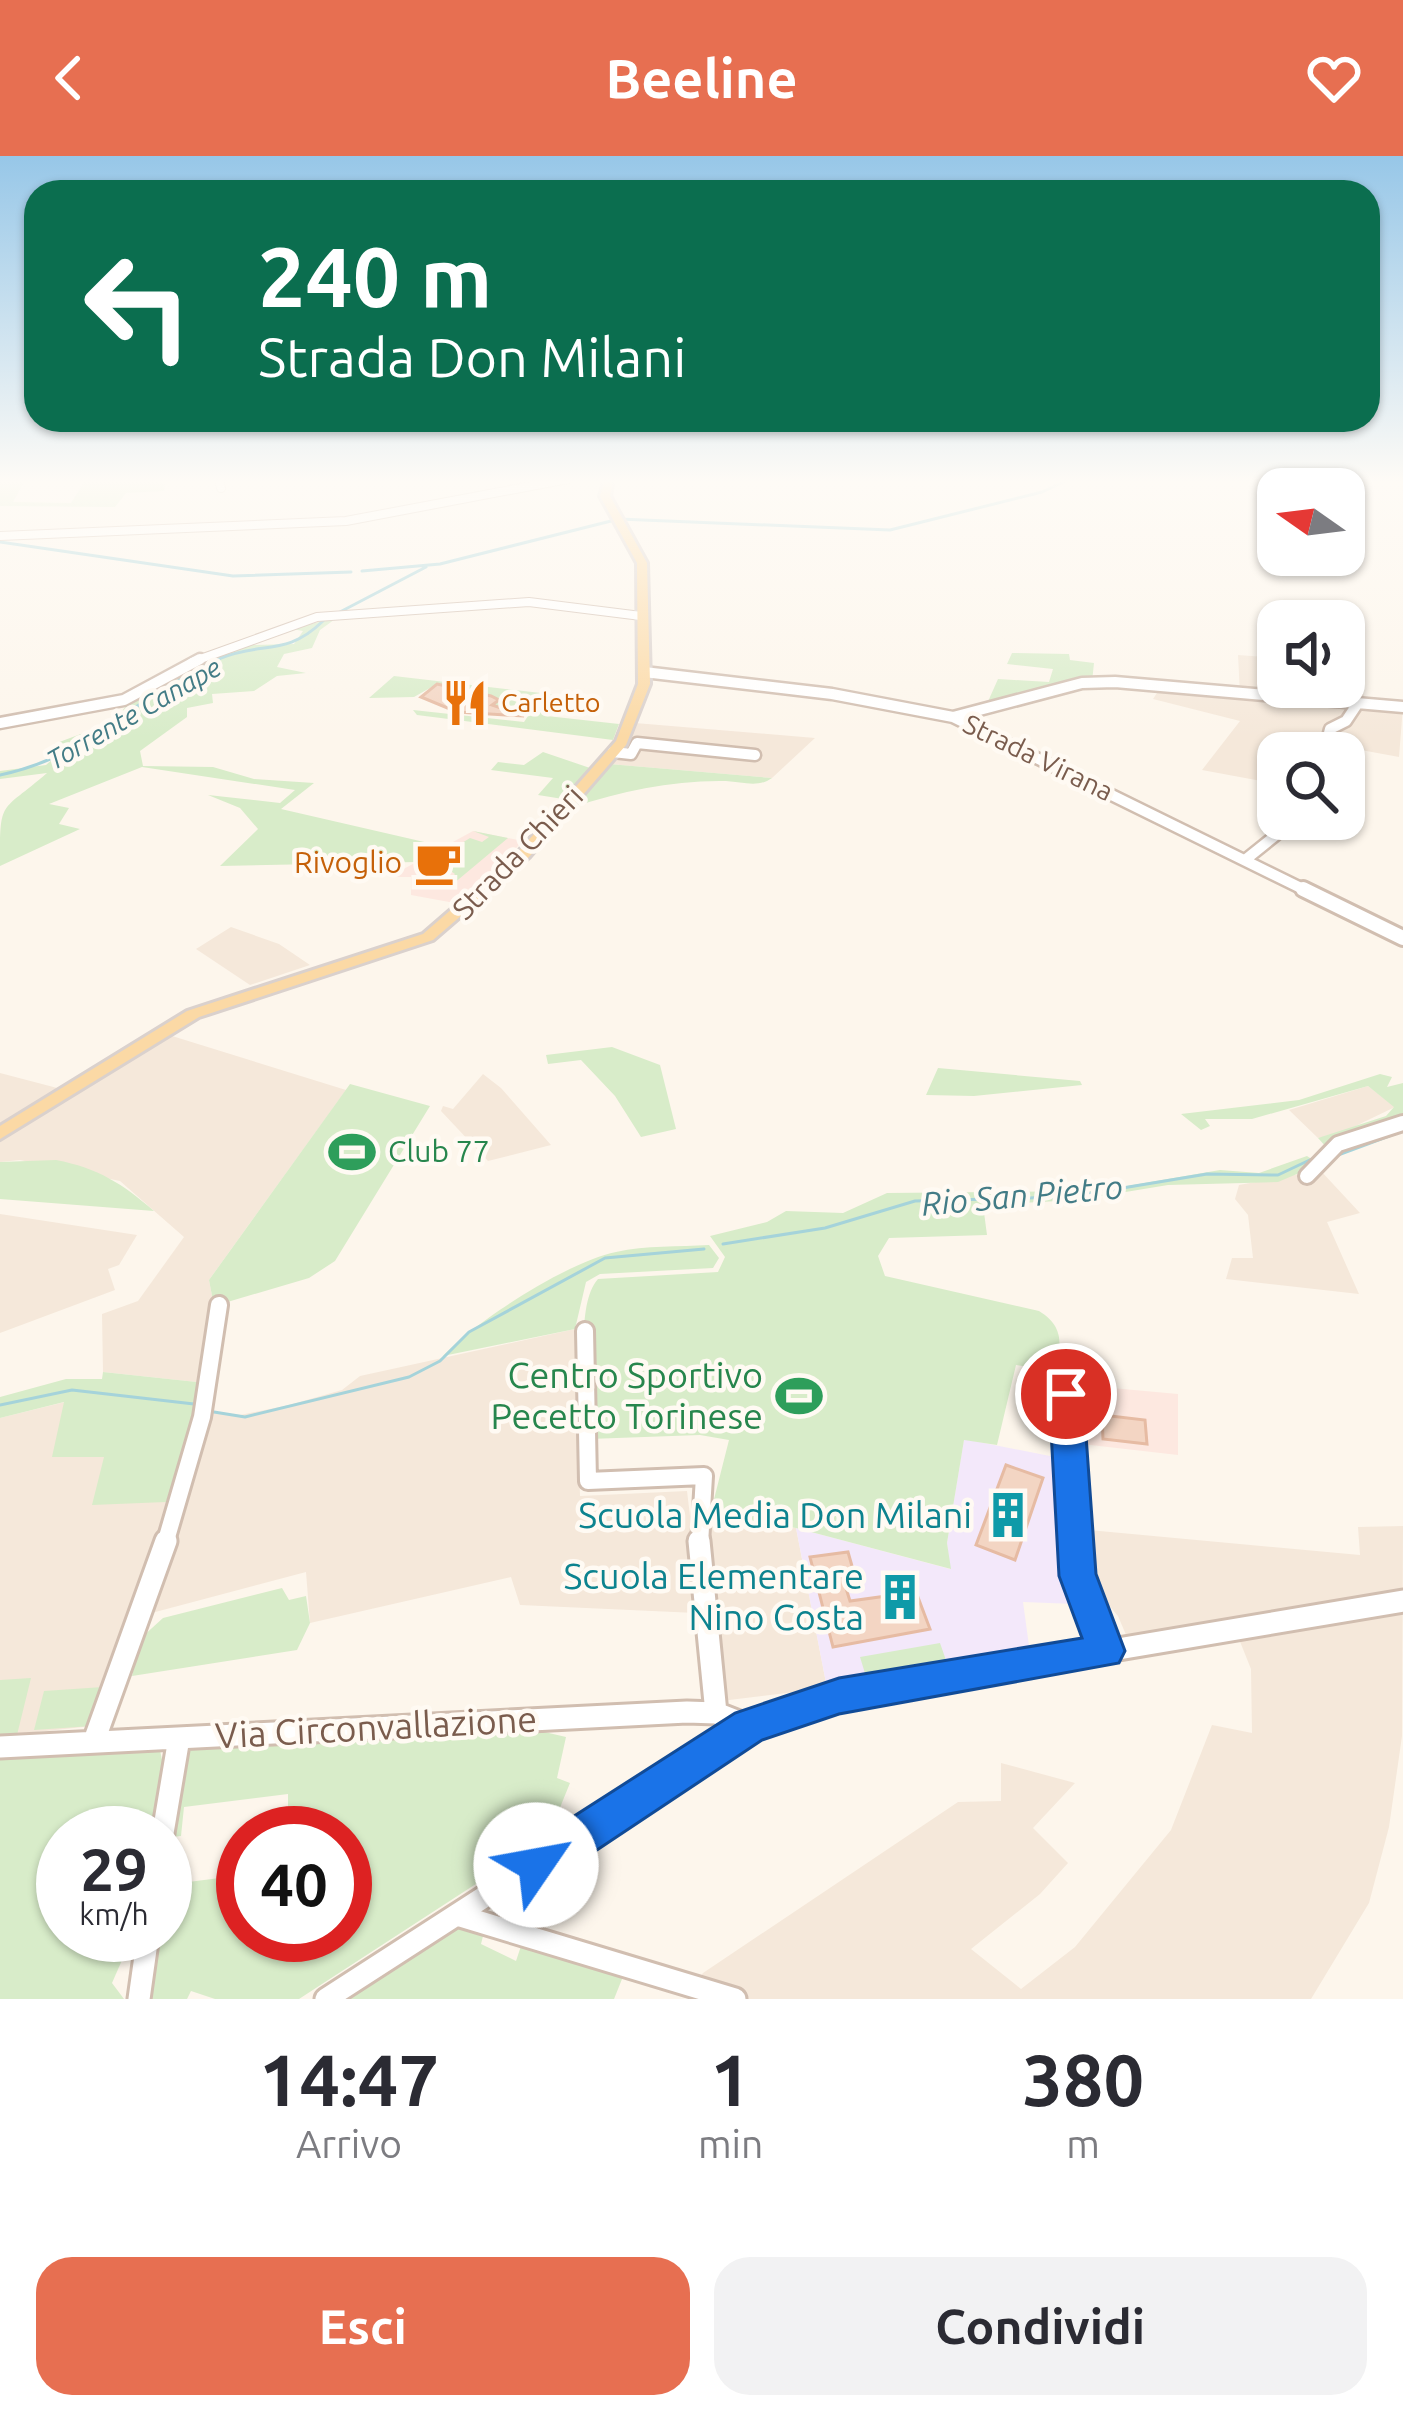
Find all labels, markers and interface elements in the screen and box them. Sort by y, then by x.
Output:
icon: back [36,45,102,111]
icon: heart [1301,45,1367,111]
text: Beeline [605,48,798,108]
icon: left [60,228,216,384]
text: 240 m [258,229,492,323]
text: Strada Don Milani [258,327,686,387]
north arrow [1257,468,1365,576]
map controls [1257,468,1365,840]
button: sound [1257,600,1365,708]
water label: Torrente Canape [41,651,226,775]
restaurant icon: Carletto [440,678,490,728]
place label: Carletto [501,687,601,717]
street label: Strada Virana [959,708,1118,806]
button: search [1257,732,1365,840]
street label: Strada Chieri [445,779,589,926]
cafe icon: Rivoglio [413,838,463,888]
place label: Rivoglio [294,845,402,879]
sports icon: Club 77 [327,1127,377,1177]
place label: Club 77 [388,1134,490,1168]
water label: Rio San Pietro [920,1167,1124,1222]
pin [1015,1343,1117,1445]
place label: Centro Sportivo Pecetto Torinese [491,1354,763,1436]
icon: arrive [1033,1361,1099,1427]
sports icon: Centro Sportivo Pecetto Torinese [774,1371,824,1421]
building icon: Scuola Media Don Milani [983,1490,1033,1540]
place label: Scuola Media Don Milani [578,1494,972,1535]
place label: Scuola Elementare Nino Costa [563,1555,864,1637]
building icon: Scuola Elementare Nino Costa [875,1572,925,1622]
street label: Via Circonvallazione [214,1698,538,1755]
position arrow [473,1802,599,1928]
speed limit sign: 40 [216,1806,372,1962]
text: 29 [80,1835,148,1902]
text: km/h [79,1897,149,1931]
text: 14:47 [259,2039,439,2120]
text: 1 [710,2039,751,2120]
text: 380 [1022,2039,1144,2120]
text: Arrivo [296,2122,402,2165]
text: min [698,2122,763,2165]
text: m [1066,2122,1100,2165]
button: Esci [36,2257,690,2395]
button: Condividi [714,2257,1367,2395]

